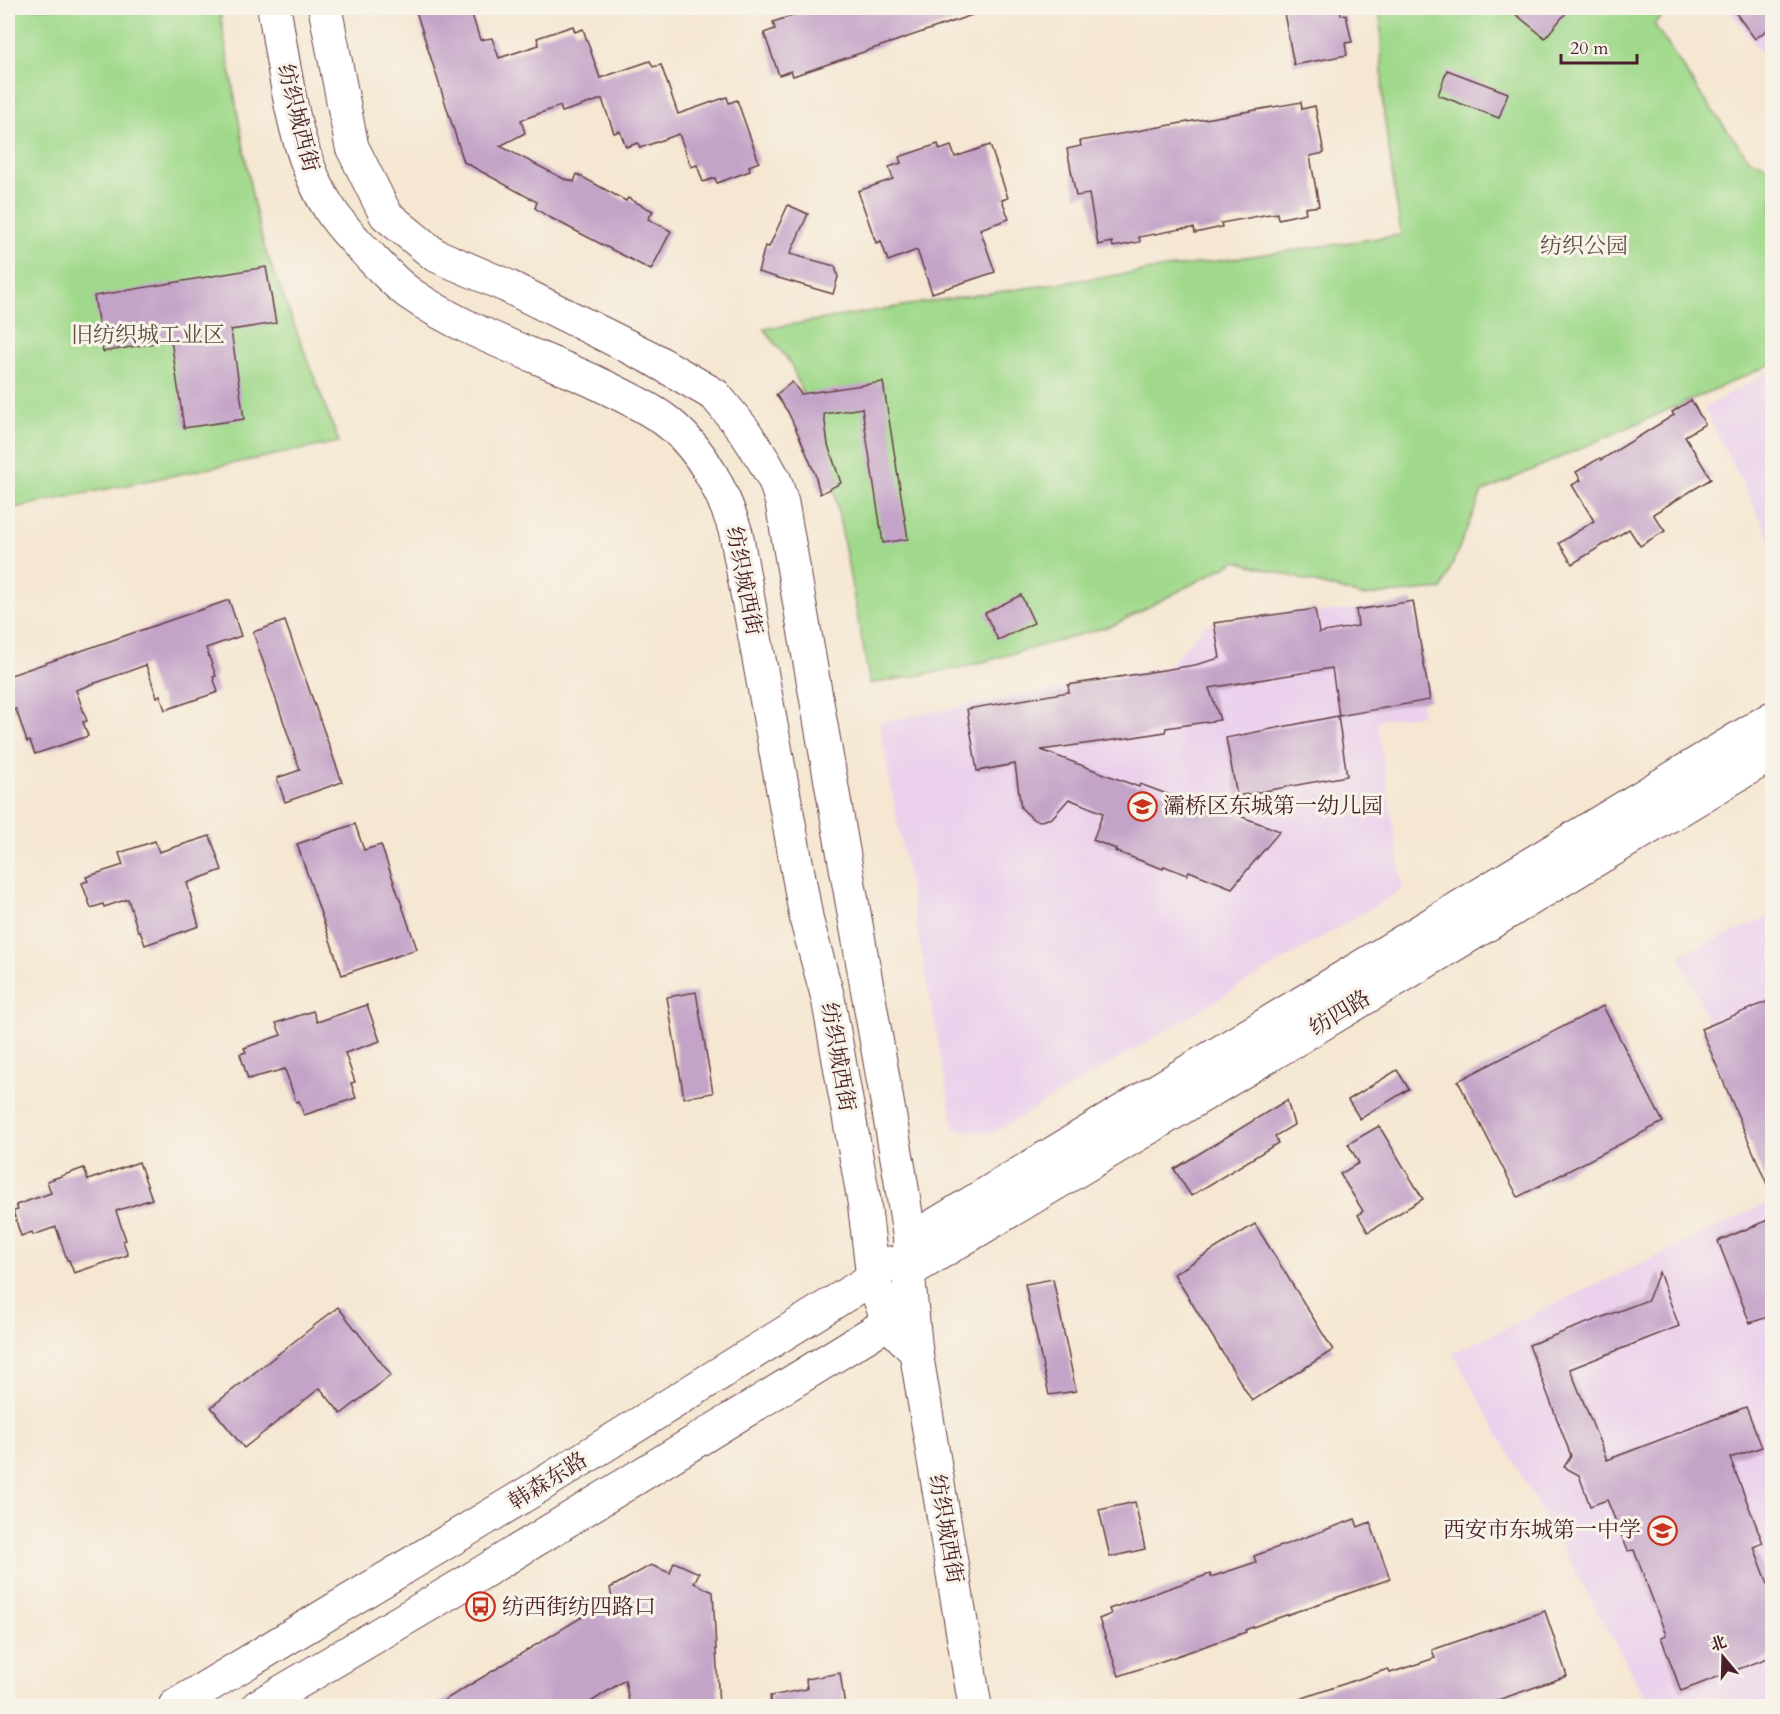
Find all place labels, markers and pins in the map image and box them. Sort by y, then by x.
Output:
school or university icon: 灞桥区东城第一幼儿园 [1126,790,1158,822]
place label: 灞桥区东城第一幼儿园 [1163,791,1383,821]
school or university icon: 西安市东城第一中学 [1646,1514,1678,1546]
place label: 西安市东城第一中学 [1443,1515,1641,1545]
bus stop icon: 纺西街纺四路口 [465,1591,497,1623]
place label: 纺西街纺四路口 [502,1592,656,1622]

